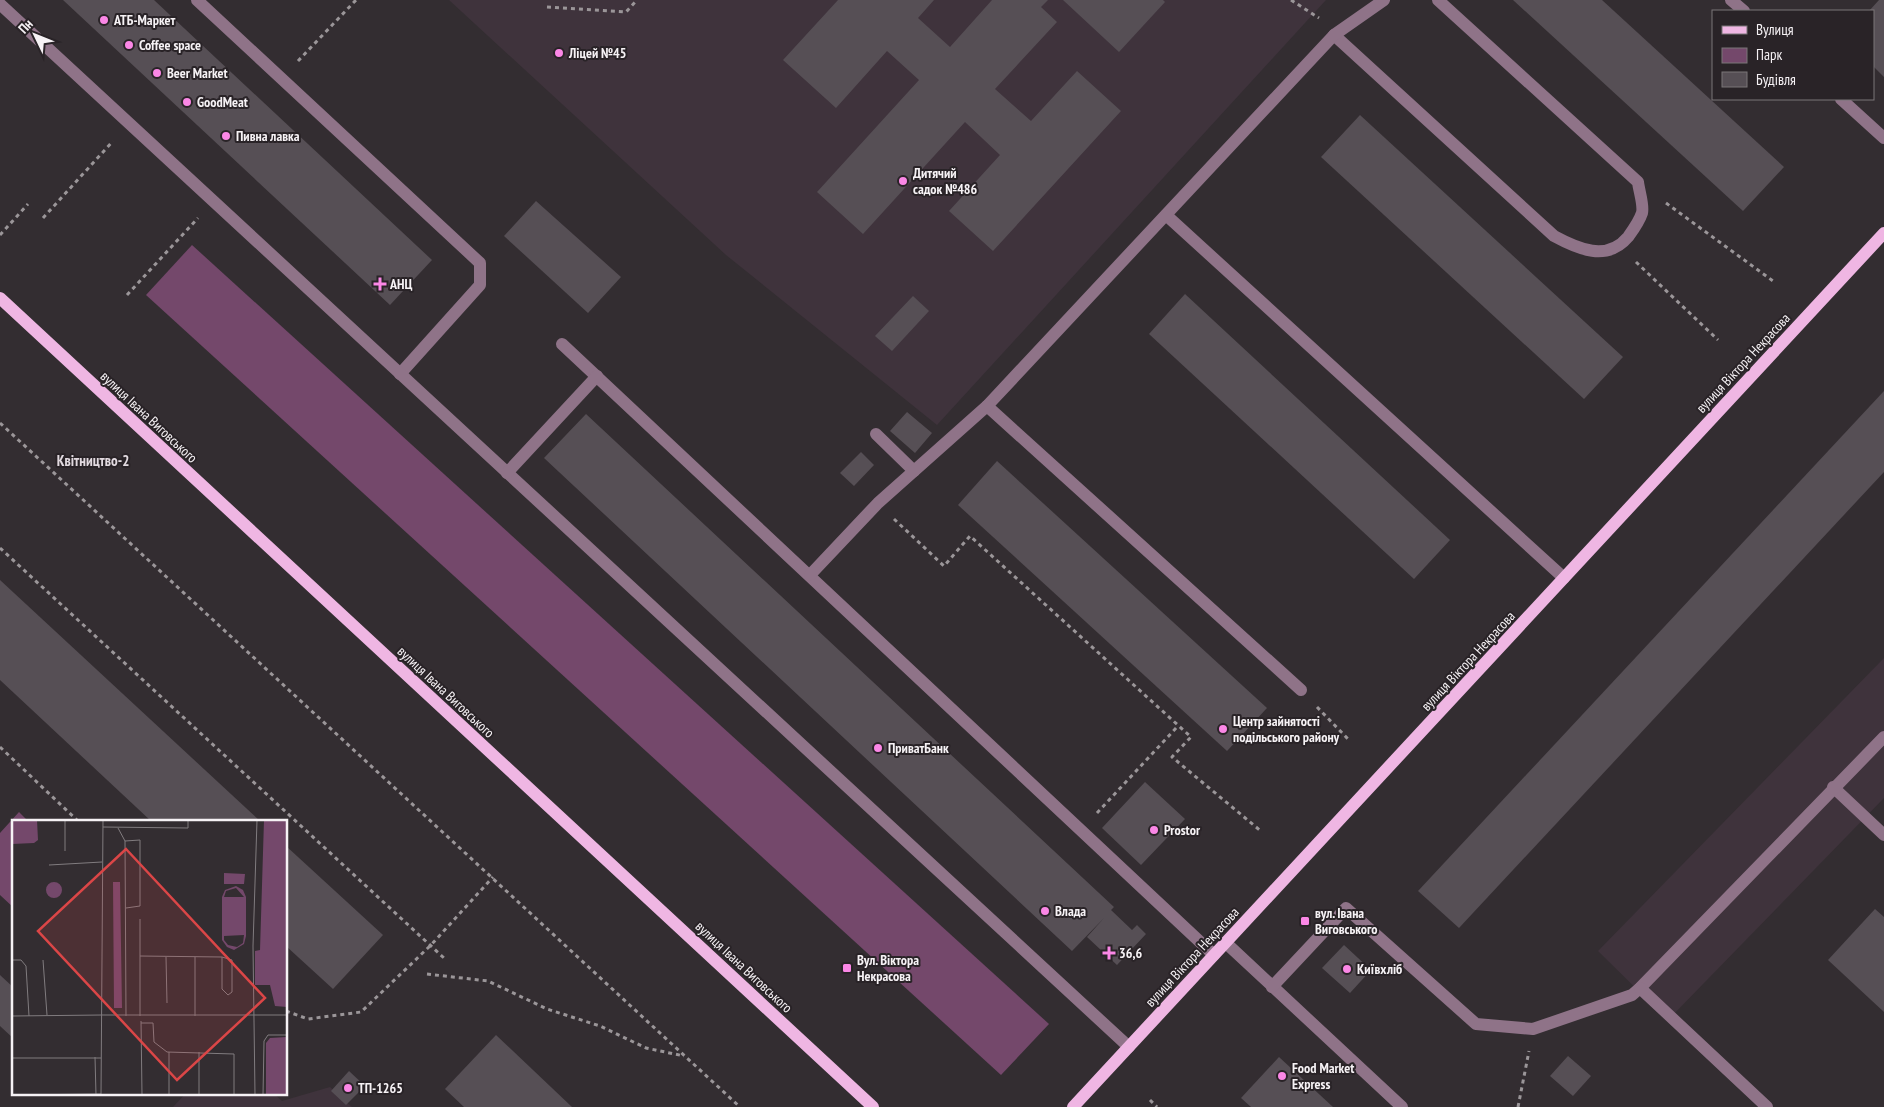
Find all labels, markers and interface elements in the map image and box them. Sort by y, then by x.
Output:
north arrow [10,10,60,60]
legend [1712,10,1874,100]
place label: АТБ-Маркет [113,11,175,29]
marker: АТБ-Маркет [98,14,110,26]
text: Пн [14,15,37,37]
text: Вулиця [1756,20,1794,39]
place label: Coffee space [139,36,201,54]
marker: Coffee space [123,39,135,51]
place label: Ліцей №45 [568,44,626,62]
text: Парк [1756,45,1782,64]
marker: Ліцей №45 [553,47,565,59]
place label: Beer Market [167,64,228,82]
marker: Beer Market [151,67,163,79]
text: Будівля [1756,70,1796,89]
place label: GoodMeat [197,93,248,111]
marker: GoodMeat [181,96,193,108]
place label: Пивна лавка [236,127,300,145]
marker: Пивна лавка [220,130,232,142]
place label: Дитячий садок №486 [913,164,978,198]
marker: Дитячий садок №486 [897,175,909,187]
place label: АНЦ [389,275,412,293]
marker: АНЦ [374,278,386,290]
street label: вулиця Віктора Некрасова [1692,309,1794,417]
street label: вулиця Івана Виговського [97,367,201,467]
district label: Квітництво-2 [57,451,129,470]
street label: вулиця Віктора Некрасова [1417,607,1519,715]
street label: вулиця Івана Виговського [394,642,498,742]
place label: Центр зайнятості подільського району [1233,712,1340,746]
marker: Центр зайнятості подільського району [1217,723,1229,735]
place label: ПриватБанк [888,739,949,757]
marker: ПриватБанк [872,742,884,754]
inset map [12,820,288,1094]
place label: Prostor [1164,821,1201,839]
marker: Prostor [1148,824,1160,836]
place label: Влада [1055,902,1086,920]
street label: вулиця Віктора Некрасова [1141,903,1243,1011]
place label: вул. Івана Виговського [1315,904,1377,938]
marker: Влада [1039,905,1051,917]
marker: вул. Івана Виговського [1299,915,1311,927]
street label: вулиця Івана Виговського [692,917,796,1017]
place label: 36,6 [1119,944,1142,962]
marker: 36,6 [1103,947,1115,959]
place label: Вул. Віктора Некрасова [857,951,919,985]
place label: Київхліб [1357,960,1402,978]
marker: Вул. Віктора Некрасова [841,962,853,974]
marker: Київхліб [1341,963,1353,975]
place label: Food Market Express [1292,1059,1354,1093]
marker: Food Market Express [1276,1070,1288,1082]
place label: ТП-1265 [358,1079,403,1097]
marker: ТП-1265 [342,1082,354,1094]

